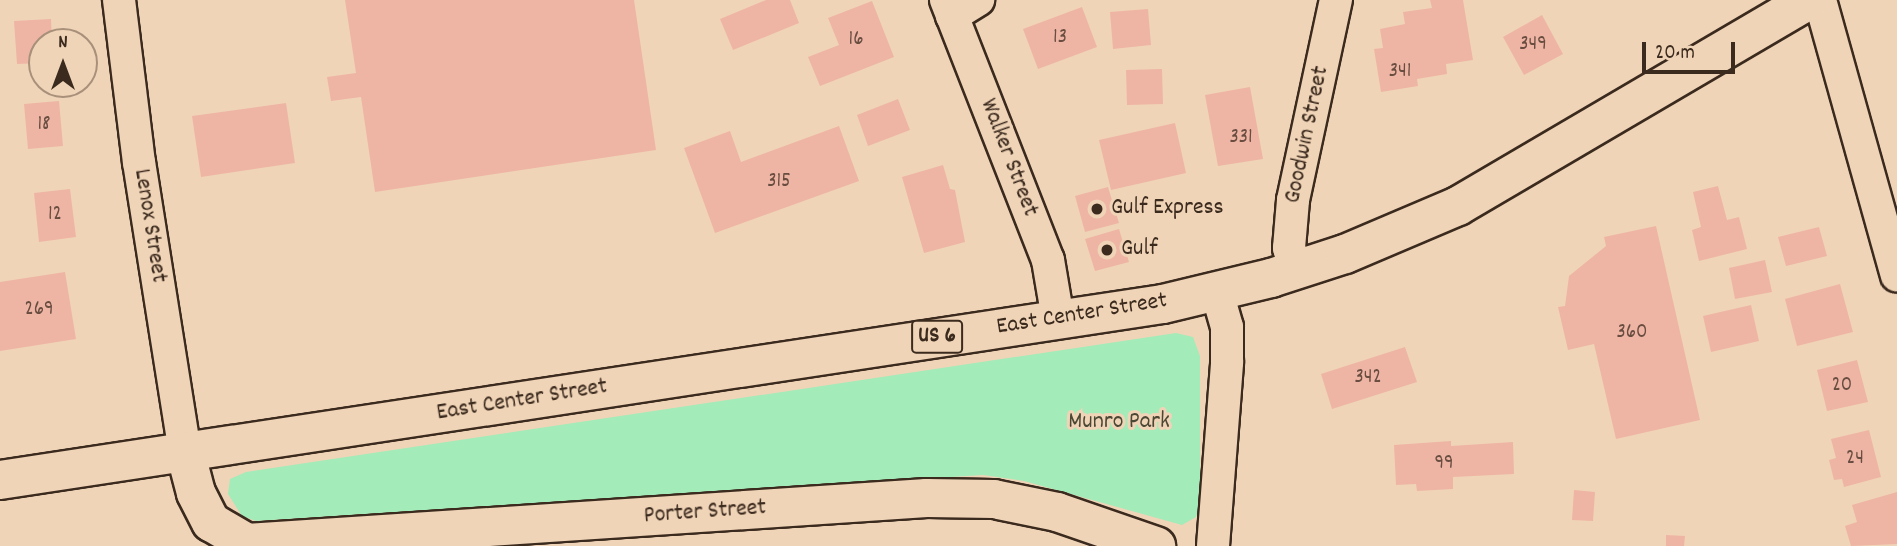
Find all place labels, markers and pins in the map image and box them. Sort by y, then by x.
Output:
place label: Gulf Express [1111,195,1224,223]
marker: Gulf Express [1089,201,1105,217]
place label: Gulf [1121,236,1158,264]
marker: Gulf [1099,242,1115,258]

